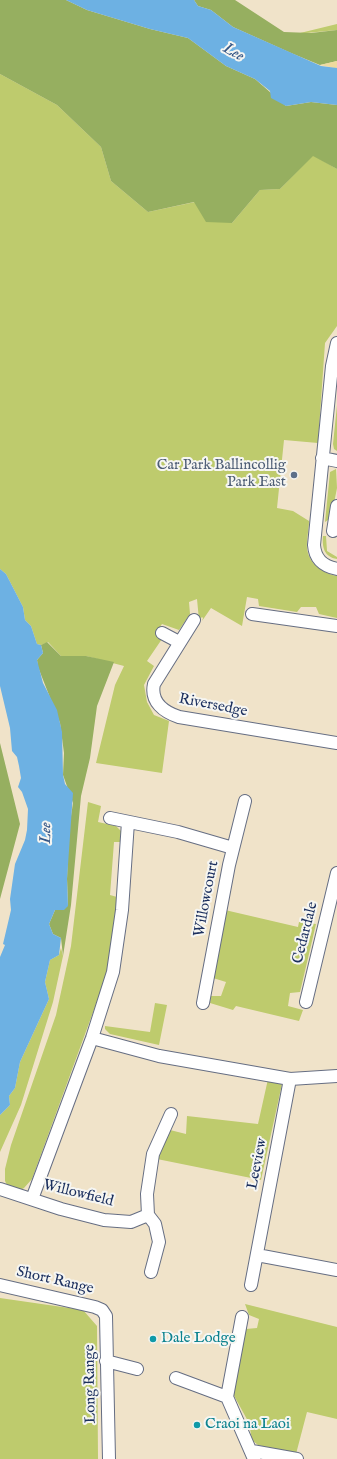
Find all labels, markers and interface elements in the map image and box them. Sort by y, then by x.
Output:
water label: Lee [219,39,247,67]
place label: Car Park Ballincollig Park East [157,457,286,492]
marker: Car Park Ballincollig Park East [289,470,299,480]
street label: Riversedge [177,691,249,721]
water label: Lee [37,822,57,844]
street label: Willowcourt [191,859,223,939]
street label: Cedardale [290,900,322,966]
street label: Leeview [244,1137,272,1191]
street label: Willowfield [41,1177,115,1211]
street label: Short Range [15,1263,95,1299]
place label: Dale Lodge [161,1330,236,1348]
marker: Dale Lodge [148,1334,158,1344]
street label: Long Range [81,1344,101,1424]
place label: Craoi na Laoi [205,1416,290,1434]
marker: Craoi na Laoi [192,1420,202,1430]

